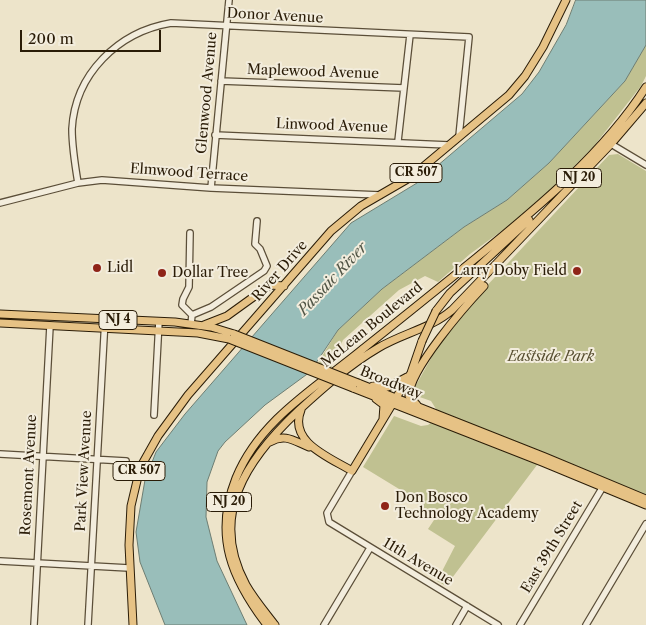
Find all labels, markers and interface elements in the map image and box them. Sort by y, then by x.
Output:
street label: Donor Avenue [226,5,324,27]
scale bar [22,20,164,52]
text: 200 m [28,29,74,48]
street label: Glenwood Avenue [193,31,221,155]
street label: Maplewood Avenue [247,61,379,83]
street label: Linwood Avenue [276,116,388,136]
street label: Elmwood Terrace [129,160,249,186]
road number: CR 507 [390,164,442,182]
road number: NJ 20 [556,168,602,188]
street label: River Drive [249,237,311,305]
water label: Passaic River [295,239,371,319]
place label: Lidl [107,260,133,276]
marker: Lidl [91,262,103,274]
place label: Larry Doby Field [454,263,567,279]
place label: Dollar Tree [172,265,248,281]
marker: Larry Doby Field [571,265,583,277]
marker: Dollar Tree [156,267,168,279]
street label: McLean Boulevard [318,279,426,371]
road number: NJ 4 [99,310,137,330]
park label: Eastside Park [508,349,594,365]
street label: Broadway [357,363,425,403]
street label: Park View Avenue [72,410,96,532]
street label: Rosemont Avenue [17,414,41,536]
road number: CR 507 [113,462,165,481]
place label: Don Bosco Technology Academy [395,490,539,522]
road number: NJ 20 [206,492,252,512]
street label: East 39th Street [518,498,586,596]
marker: Don Bosco Technology Academy [379,500,391,512]
street label: 11th Avenue [380,534,456,590]

